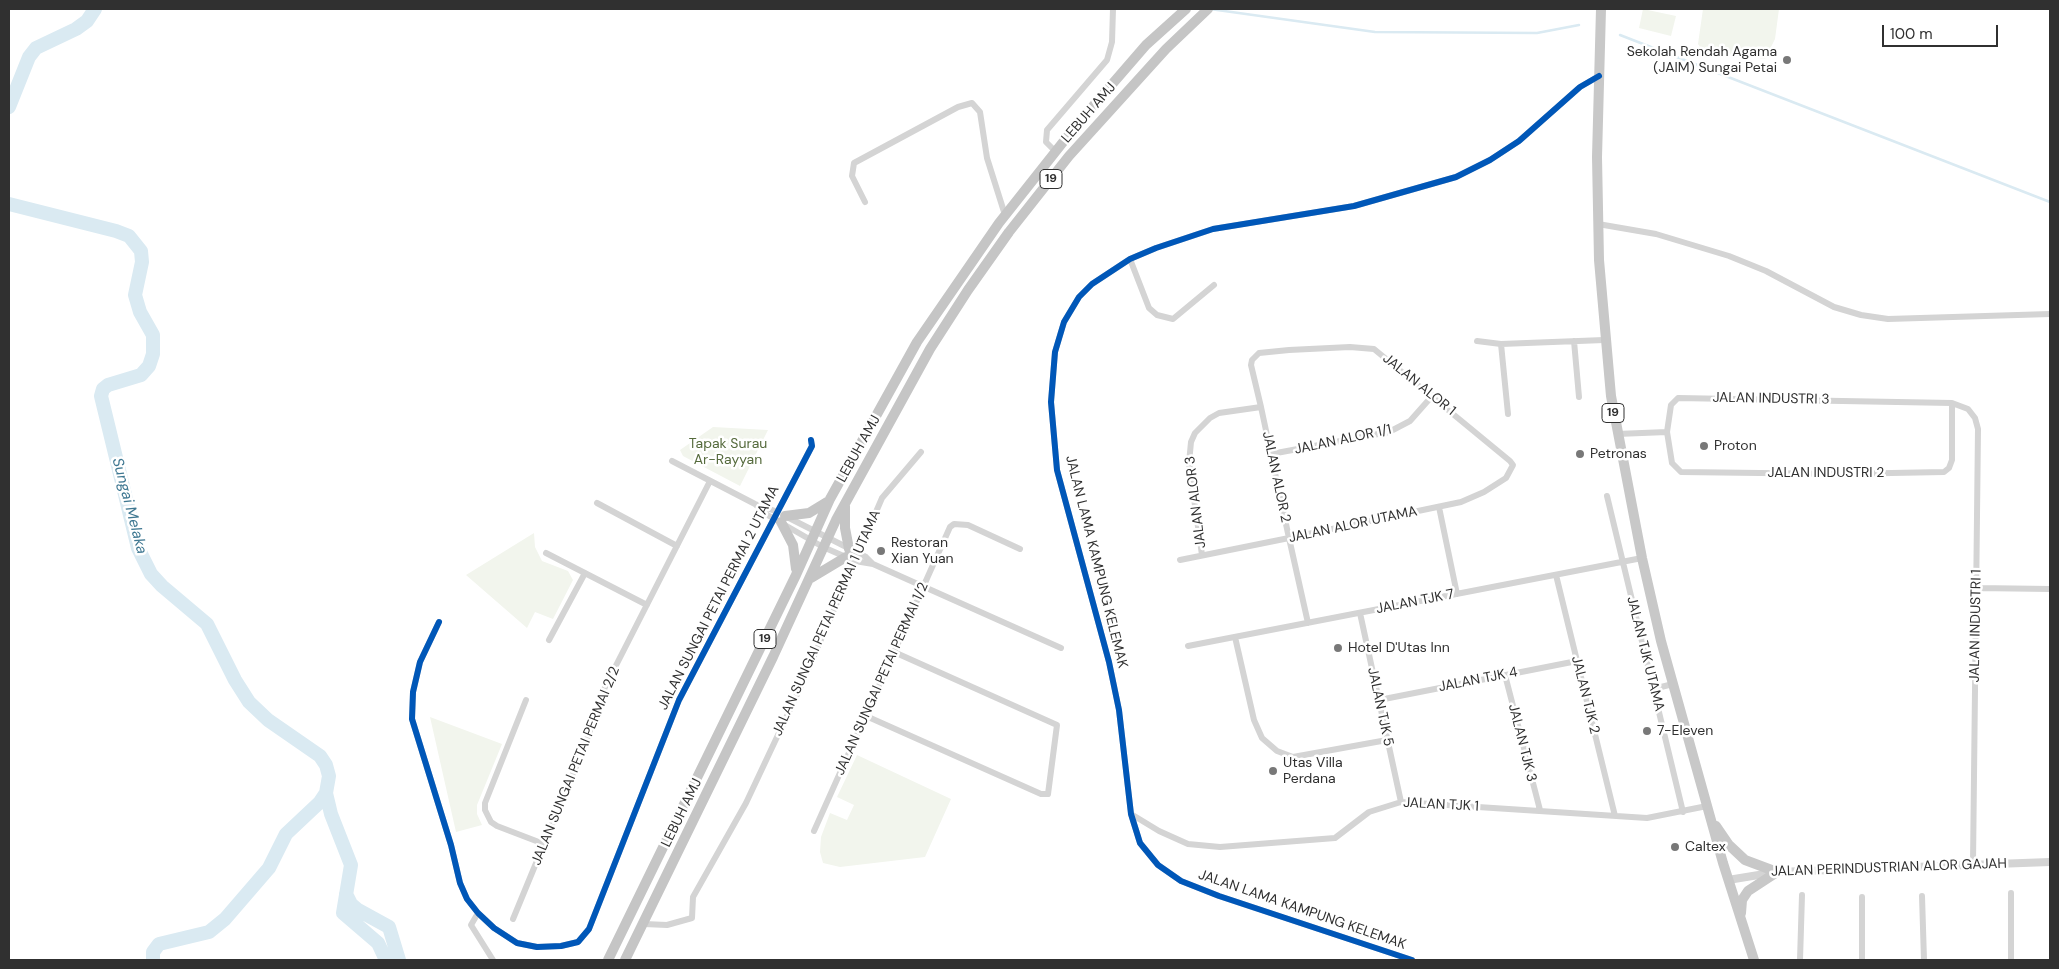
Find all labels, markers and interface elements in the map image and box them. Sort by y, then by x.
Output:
scale bar [1884,15,2000,47]
text: 100 m [1890,24,1933,44]
place label: Sekolah Rendah Agama (JAIM) Sungai Petai [1627,44,1777,76]
marker: Sekolah Rendah Agama (JAIM) Sungai Petai [1781,54,1793,66]
street label: LEBUH AMJ [1058,79,1120,147]
road number: 19 [1040,170,1062,188]
street label: JALAN ALOR 1 [1379,350,1459,420]
street label: JALAN INDUSTRI 3 [1712,390,1830,408]
road number: 19 [1602,403,1624,422]
street label: LEBUH AMJ [834,412,884,486]
street label: JALAN ALOR 1/1 [1293,422,1393,458]
street label: JALAN ALOR 2 [1258,430,1294,524]
park label: Tapak Surau Ar-Rayyan [689,436,767,468]
place label: Proton [1714,438,1757,454]
marker: Proton [1698,440,1710,452]
place label: Petronas [1590,446,1647,462]
marker: Petronas [1574,448,1586,460]
street label: JALAN LAMA KAMPUNG KELEMAK [1061,454,1131,670]
street label: JALAN ALOR 3 [1182,455,1210,549]
water label: Sungai Melaka [108,456,150,556]
street label: JALAN INDUSTRI 2 [1768,465,1884,481]
street label: JALAN SUNGAI PETAI PERMAI 2 UTAMA [655,483,783,713]
street label: JALAN ALOR UTAMA [1287,503,1419,547]
street label: JALAN SUNGAI PETAI PERMAI 1 UTAMA [769,507,885,739]
place label: Restoran Xian Yuan [891,535,954,568]
marker: Restoran Xian Yuan [875,545,887,557]
street label: JALAN INDUSTRI 1 [1967,569,1985,683]
street label: JALAN SUNGAI PETAI PERMAI 1/2 [832,580,932,778]
street label: JALAN TJK 7 [1375,586,1455,618]
street label: JALAN TJK UTAMA [1623,595,1667,713]
road number: 19 [754,630,776,648]
place label: Hotel D'Utas Inn [1348,640,1450,656]
marker: Hotel D'Utas Inn [1332,642,1344,654]
street label: JALAN TJK 2 [1567,654,1603,736]
street label: JALAN SUNGAI PETAI PERMAI 2/2 [528,664,624,868]
street label: JALAN TJK 4 [1437,664,1519,696]
street label: JALAN TJK 5 [1363,666,1397,748]
street label: JALAN TJK 3 [1504,702,1540,784]
place label: 7-Eleven [1657,723,1713,739]
marker: 7-Eleven [1641,725,1653,737]
place label: Utas Villa Perdana [1283,755,1343,788]
marker: Utas Villa Perdana [1267,765,1279,777]
street label: LEBUH AMJ [658,776,706,850]
street label: JALAN TJK 1 [1403,795,1479,815]
place label: Caltex [1685,839,1726,855]
marker: Caltex [1669,841,1681,853]
street label: JALAN PERINDUSTRIAN ALOR GAJAH [1771,855,2007,881]
street label: JALAN LAMA KAMPUNG KELEMAK [1196,866,1408,954]

